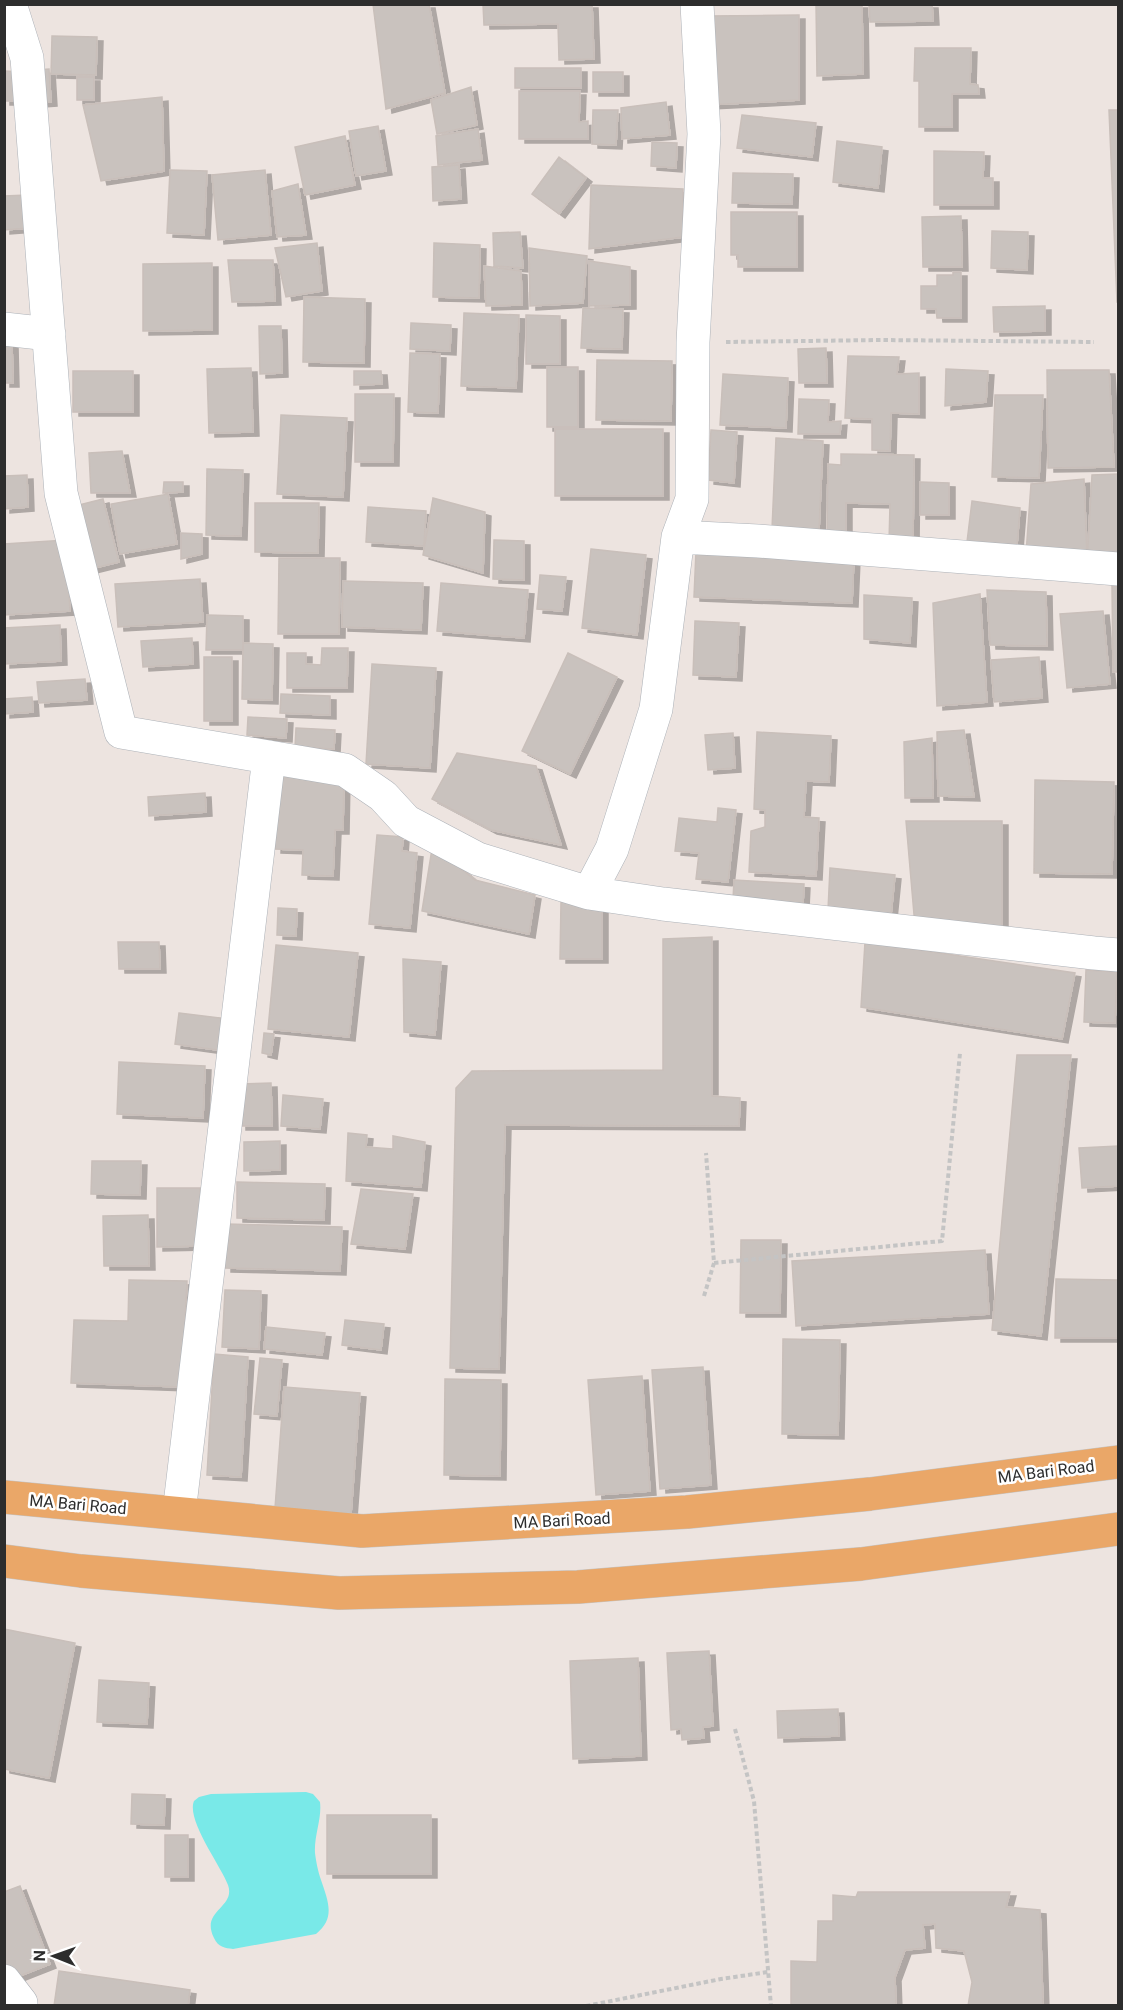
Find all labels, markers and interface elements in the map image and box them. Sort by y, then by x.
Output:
street label: MA Bari Road [997,1456,1095,1487]
street label: MA Bari Road [29,1491,127,1518]
street label: MA Bari Road [513,1508,611,1533]
north arrow [24,1926,84,1986]
text: N [30,1950,49,1962]

